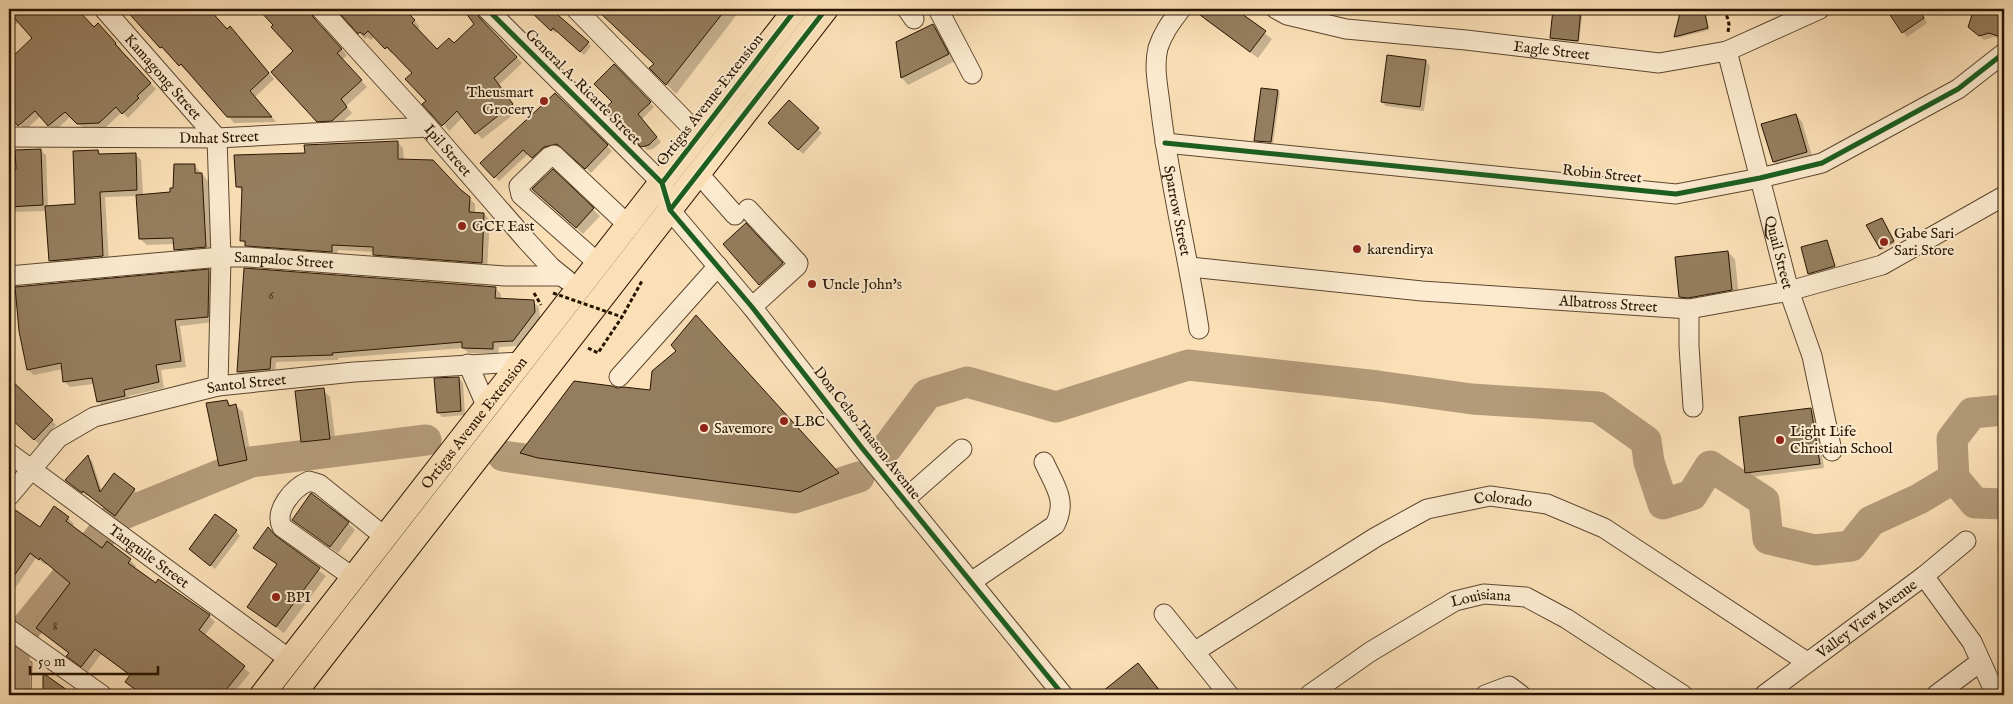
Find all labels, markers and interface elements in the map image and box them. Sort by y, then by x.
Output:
street label: General A. Ricarte Street [521,25,645,149]
street label: Kamagong Street [120,30,206,124]
street label: Ortigas Avenue Extension [653,30,767,170]
street label: Eagle Street [1513,36,1591,64]
place label: Theusmart Grocery [466,83,535,119]
marker: Theusmart Grocery [538,95,550,107]
street label: Ipil Street [420,120,476,180]
street label: Duhat Street [179,126,259,148]
street label: Robin Street [1561,160,1643,188]
street label: Sparrow Street [1160,164,1195,258]
street label: Quail Street [1760,214,1798,291]
place label: GCF East [472,217,535,236]
marker: GCF East [456,220,468,232]
place label: Gabe Sari Sari Store [1894,224,1954,260]
marker: Gabe Sari Sari Store [1878,236,1890,248]
place label: karendirya [1367,240,1434,259]
marker: karendirya [1351,243,1363,255]
street label: Sampaloc Street [234,248,334,273]
place label: Uncle John's [822,275,902,294]
marker: Uncle John's [806,278,818,290]
house number: 6 [268,288,274,303]
street label: Albatross Street [1557,291,1658,316]
street label: Ortigas Avenue Extension [417,353,531,493]
street label: Don Celso Tuason Avenue [809,363,925,504]
street label: Santol Street [205,370,287,398]
place label: LBC [794,412,826,431]
marker: LBC [778,415,790,427]
place label: Savemore [714,419,774,438]
marker: Savemore [698,422,710,434]
place label: Light Life Christian School [1790,422,1894,458]
marker: Light Life Christian School [1774,434,1786,446]
street label: Colorado [1472,486,1534,511]
street label: Tanguile Street [105,520,193,592]
street label: Valley View Avenue [1812,575,1921,663]
street label: Louisiana [1449,584,1512,611]
place label: BPI [286,588,312,607]
marker: BPI [270,591,282,603]
house number: 8 [53,619,58,634]
scale bar [30,644,158,676]
text: 50 m [38,652,66,671]

